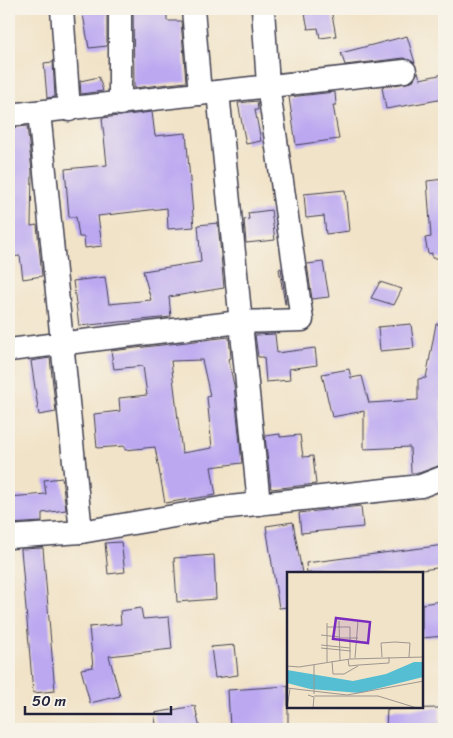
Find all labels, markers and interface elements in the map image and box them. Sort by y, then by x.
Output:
inset map [287,572,423,708]
scale bar [25,683,171,715]
text: 50 m [32,688,67,714]

